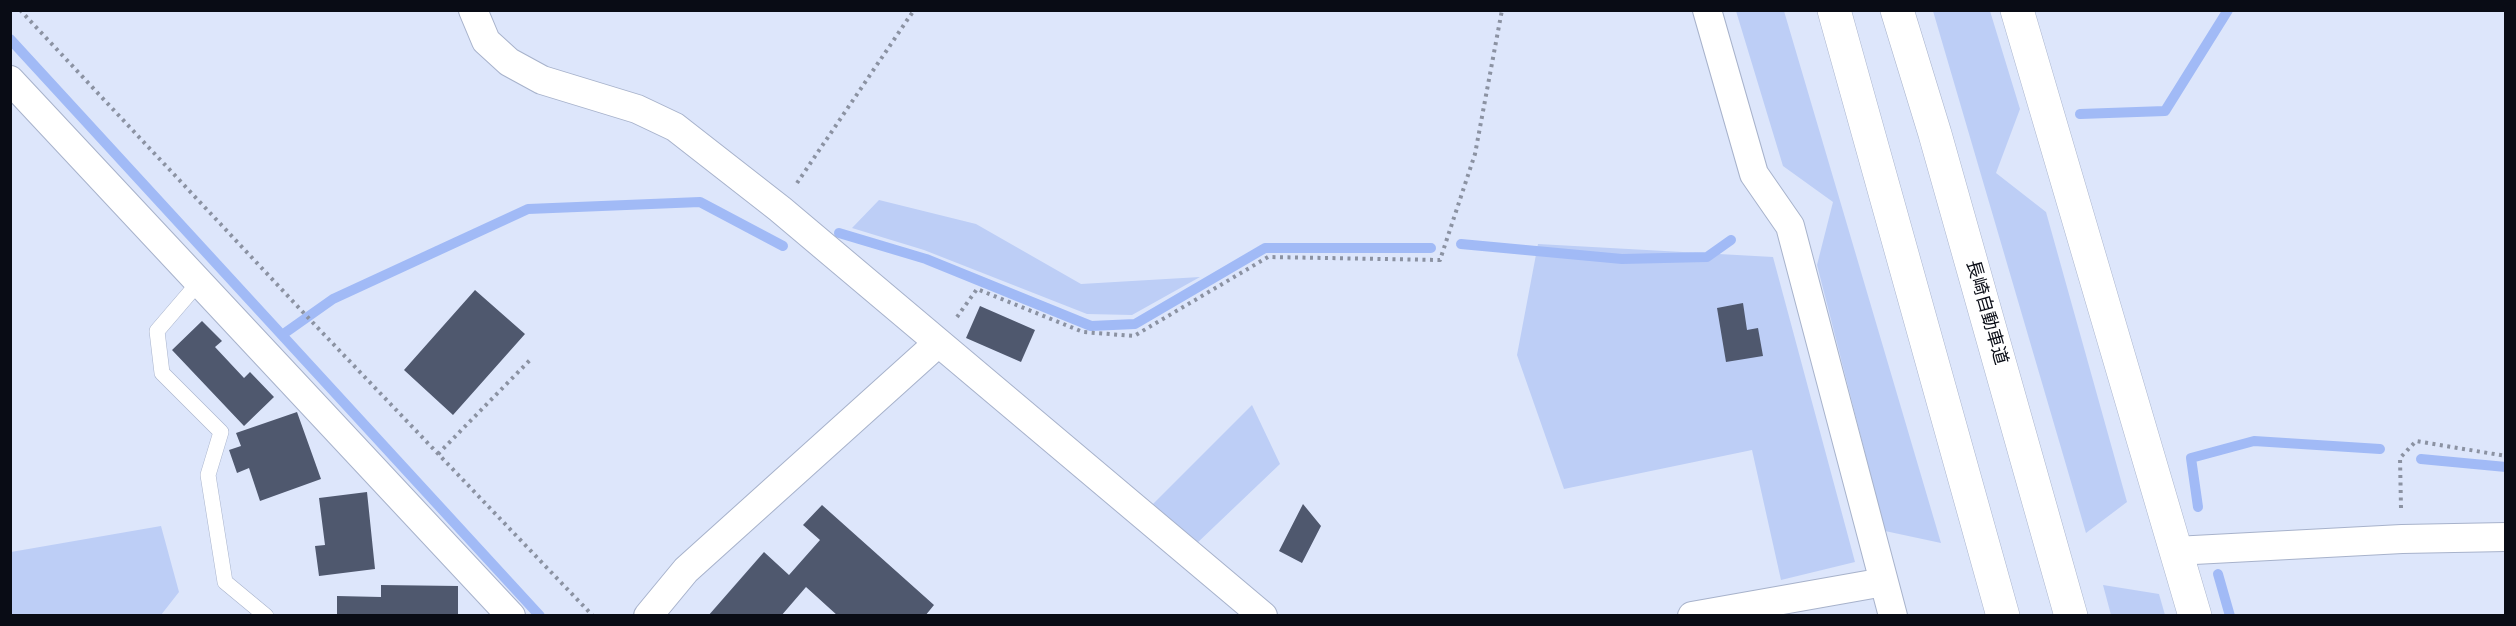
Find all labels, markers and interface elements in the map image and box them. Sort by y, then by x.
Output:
street label: 長崎自動車道 [1960,258,2010,368]

